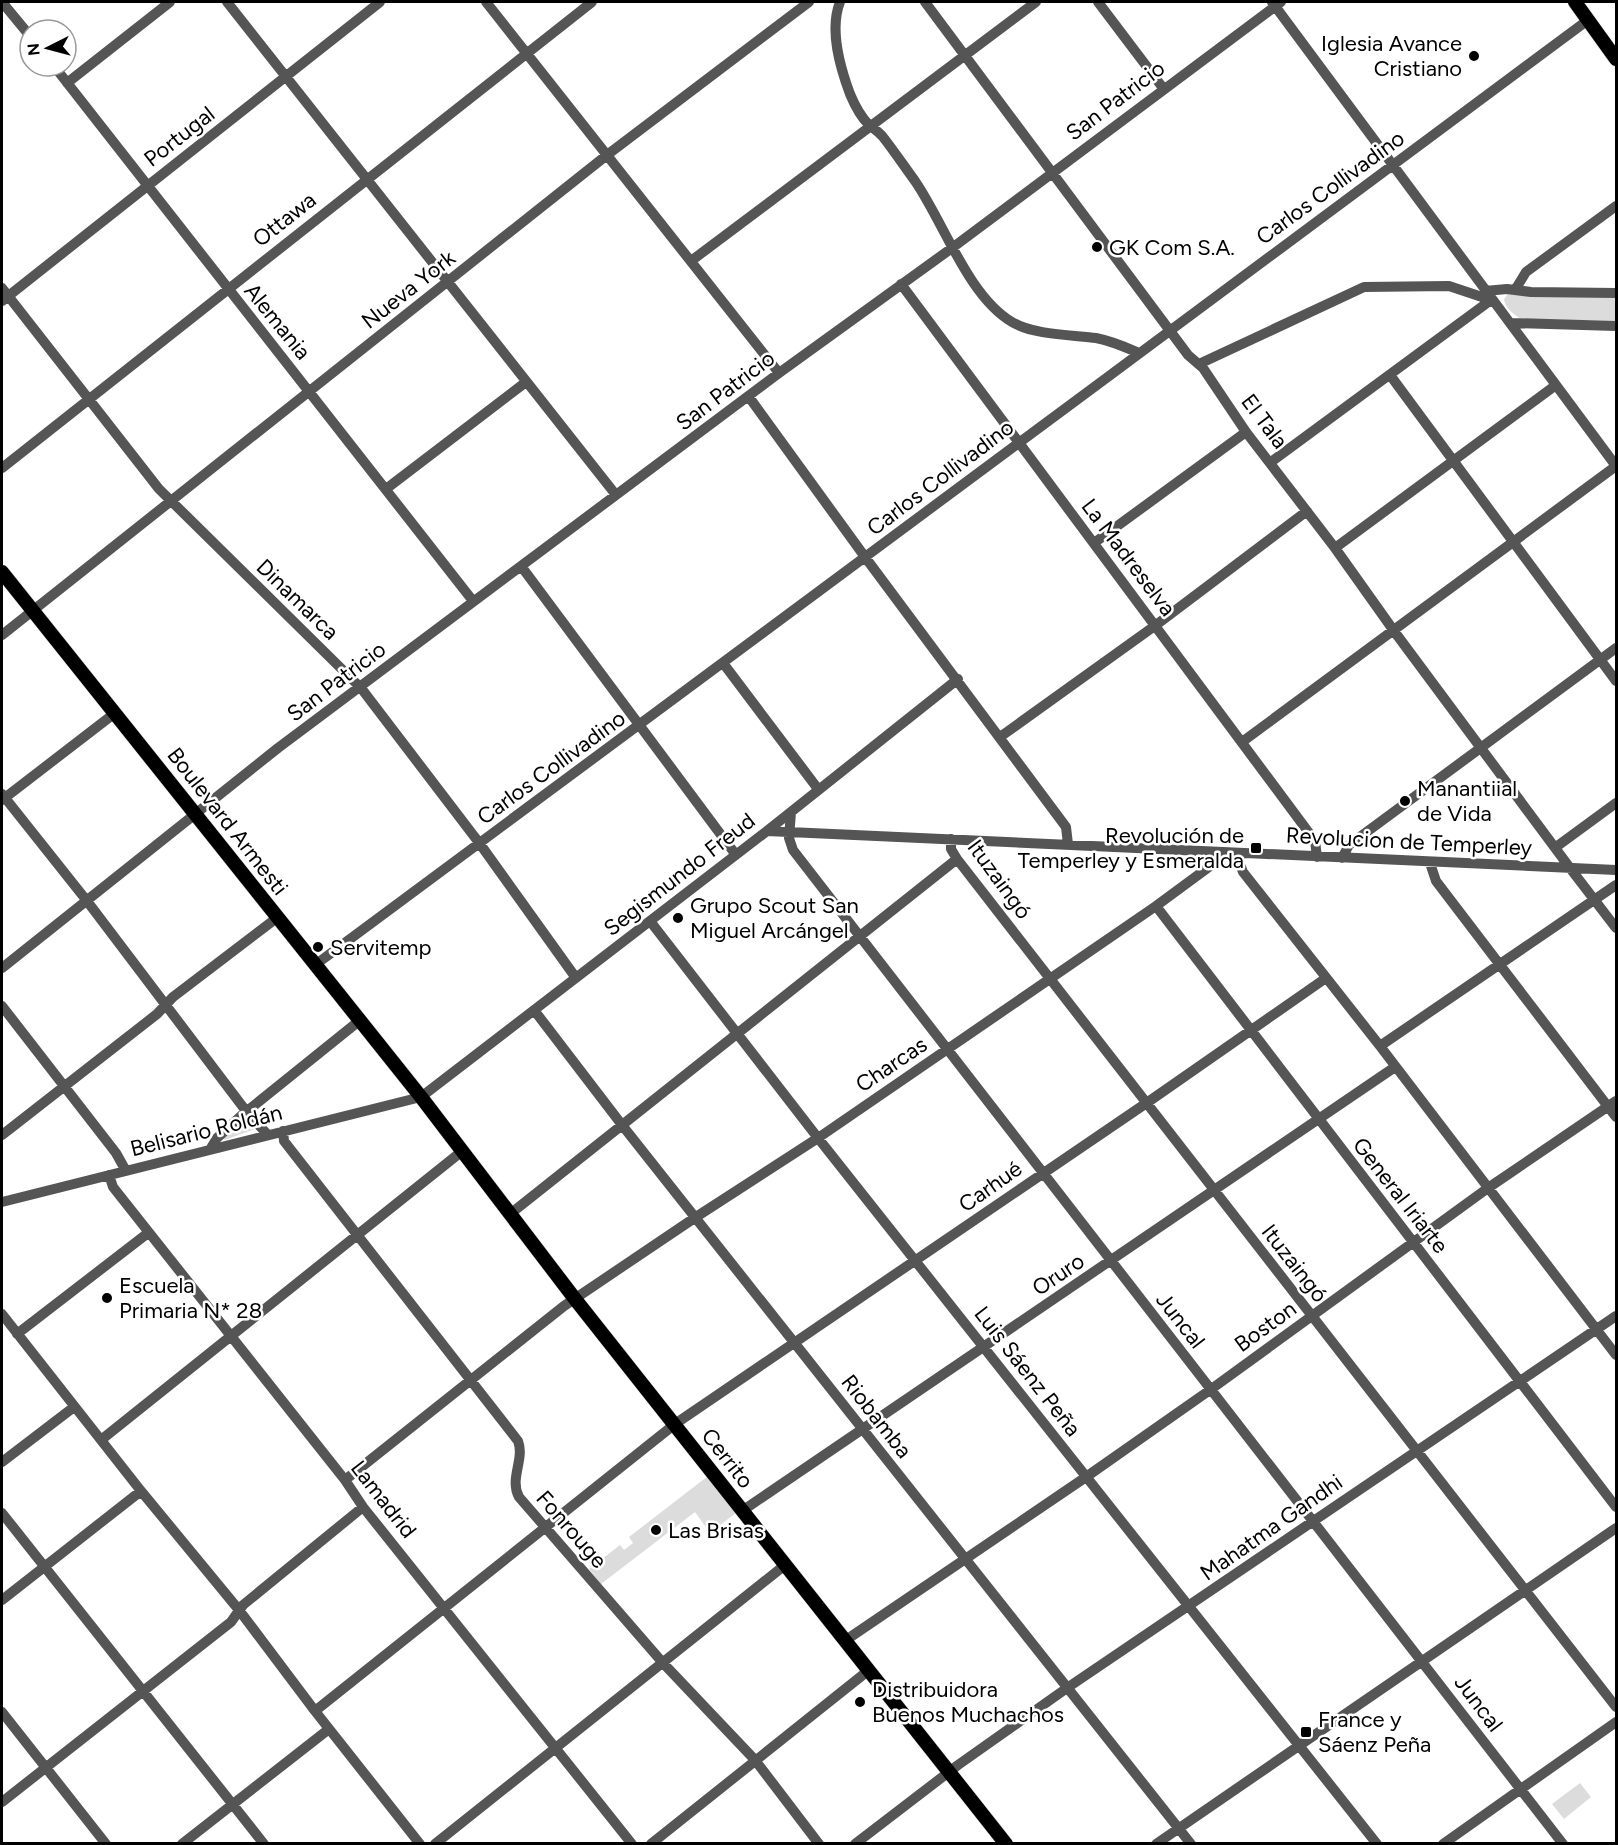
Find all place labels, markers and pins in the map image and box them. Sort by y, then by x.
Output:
place label: Iglesia Avance Cristiano [1321,30,1462,82]
marker: Iglesia Avance Cristiano [1467,49,1481,63]
place label: GK Com S.A. [1109,234,1235,261]
marker: GK Com S.A. [1090,240,1104,254]
place label: Manantiial de Vida [1417,775,1517,827]
marker: Manantiial de Vida [1398,794,1412,808]
place label: Revolución de Temperley y Esmeralda [1018,822,1244,874]
marker: Revolución de Temperley y Esmeralda [1249,841,1263,855]
place label: Grupo Scout San Miguel Arcángel [690,892,859,944]
marker: Grupo Scout San Miguel Arcángel [671,911,685,925]
place label: Servitemp [330,934,432,961]
marker: Servitemp [311,940,325,954]
place label: Escuela Primaria N* 28 [119,1272,262,1324]
marker: Escuela Primaria N* 28 [100,1291,114,1305]
place label: Las Brisas [668,1517,764,1544]
marker: Las Brisas [649,1523,663,1537]
place label: Distribuidora Buenos Muchachos [872,1676,1064,1728]
marker: Distribuidora Buenos Muchachos [853,1695,867,1709]
place label: France y Sáenz Peña [1318,1706,1431,1758]
marker: France y Sáenz Peña [1299,1725,1313,1739]

